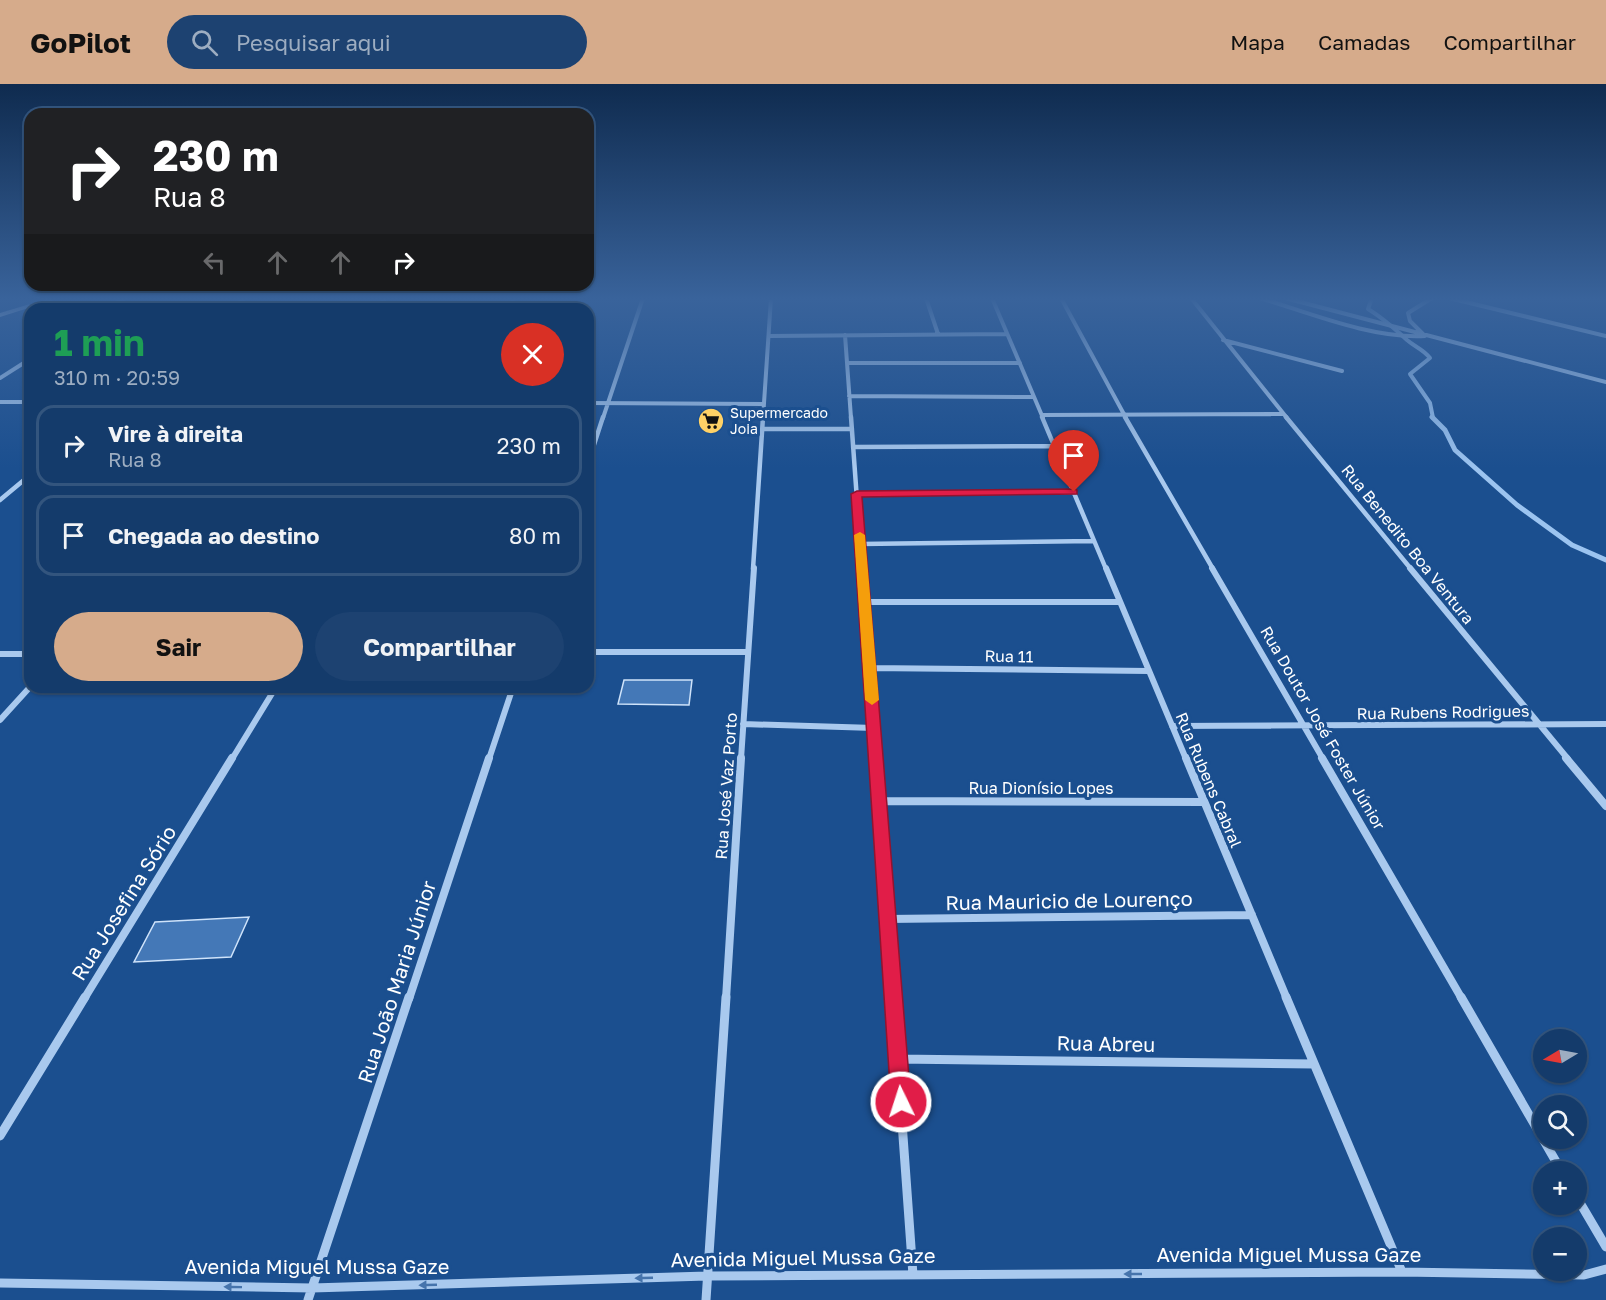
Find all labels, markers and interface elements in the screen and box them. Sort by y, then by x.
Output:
search box [167,15,587,69]
text: GoPilot [30,26,131,59]
icon: search [188,26,221,59]
text: Pesquisar aqui [236,29,391,56]
text: Mapa [1230,29,1285,55]
text: Camadas [1318,29,1410,55]
text: Compartilhar [1443,29,1576,55]
text: 230 m [153,130,279,180]
icon: right [54,132,132,210]
text: Rua 8 [153,181,226,213]
icon: left [198,246,231,279]
icon: ahead [261,246,294,279]
icon: ahead [324,246,357,279]
icon: right [387,246,420,279]
text: 1 min [54,321,145,364]
button: close [501,323,564,386]
text: 310 m · 20:59 [54,365,180,389]
place label: Supermercado Joia [730,404,828,437]
supermarket icon: Supermercado Joia [696,406,726,436]
text: Vire à direita [108,420,243,447]
icon: right [57,429,90,462]
pin [1048,430,1099,492]
text: 230 m [497,432,561,459]
icon: arrive [1057,439,1090,472]
text: Rua 8 [108,447,162,471]
street label: Rua Benedito Boa Ventura [1337,460,1479,628]
icon: arrive [57,519,90,552]
text: Chegada ao destino [108,522,320,549]
text: 80 m [509,522,561,549]
button: Sair [54,612,303,681]
button: Compartilhar [315,612,564,681]
street label: Rua Doutor José Foster Júnior [1256,622,1390,834]
street label: Rua 11 [984,646,1034,666]
street label: Rua Rubens Rodrigues [1356,700,1530,724]
street label: Rua Rubens Cabral [1171,709,1247,851]
street label: Rua José Vaz Porto [711,712,741,860]
street label: Rua Dionísio Lopes [968,778,1114,798]
street label: Rua Josefina Sório [66,821,180,984]
street label: Rua João Maria Júnior [352,877,440,1086]
street label: Rua Mauricio de Lourenço [945,886,1193,914]
north arrow [1533,1029,1587,1083]
map controls [1533,1029,1587,1281]
street label: Rua Abreu [1057,1030,1156,1056]
position arrow [869,1070,933,1134]
button: search [1533,1095,1587,1149]
button: + [1533,1161,1587,1215]
button: − [1533,1227,1587,1281]
street label: Avenida Miguel Mussa Gaze [1157,1242,1421,1266]
street label: Avenida Miguel Mussa Gaze [670,1243,936,1271]
street label: Avenida Miguel Mussa Gaze [185,1254,449,1278]
one-way arrow [1124,1269,1143,1278]
one-way arrow [635,1273,654,1282]
one-way arrow [419,1280,438,1289]
one-way arrow [224,1282,243,1292]

